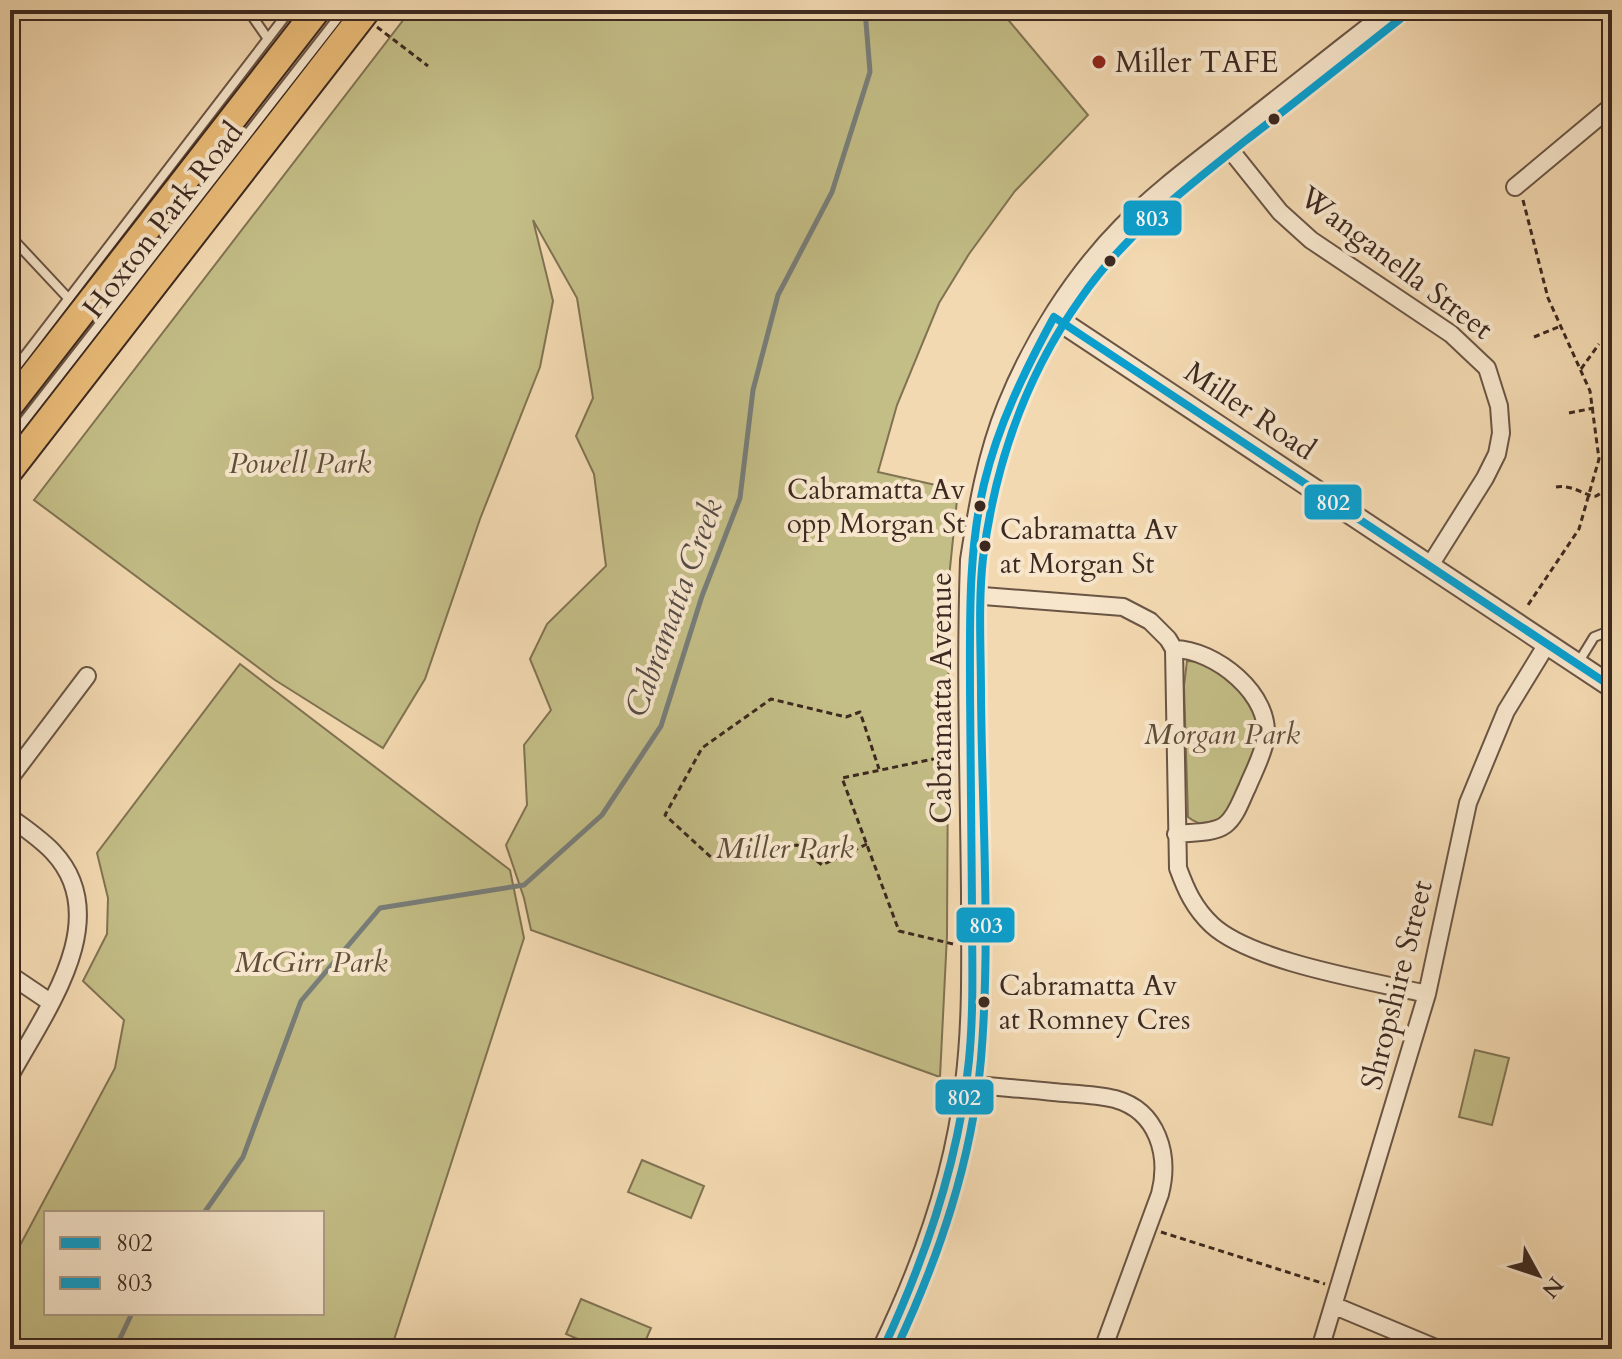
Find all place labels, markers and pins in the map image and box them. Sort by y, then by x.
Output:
place label: Miller TAFE [1115,42,1279,83]
marker: Miller TAFE [1090,53,1108,71]
unlabelled marker [1266,111,1282,127]
unlabelled marker [1102,253,1118,269]
place label: Cabramatta Av opp Morgan St [787,471,966,543]
marker: Cabramatta Av opp Morgan St [972,498,988,514]
place label: Cabramatta Av at Morgan St [1000,511,1179,583]
marker: Cabramatta Av at Morgan St [977,538,993,554]
place label: Cabramatta Av at Romney Cres [999,967,1190,1039]
marker: Cabramatta Av at Romney Cres [976,994,992,1010]

